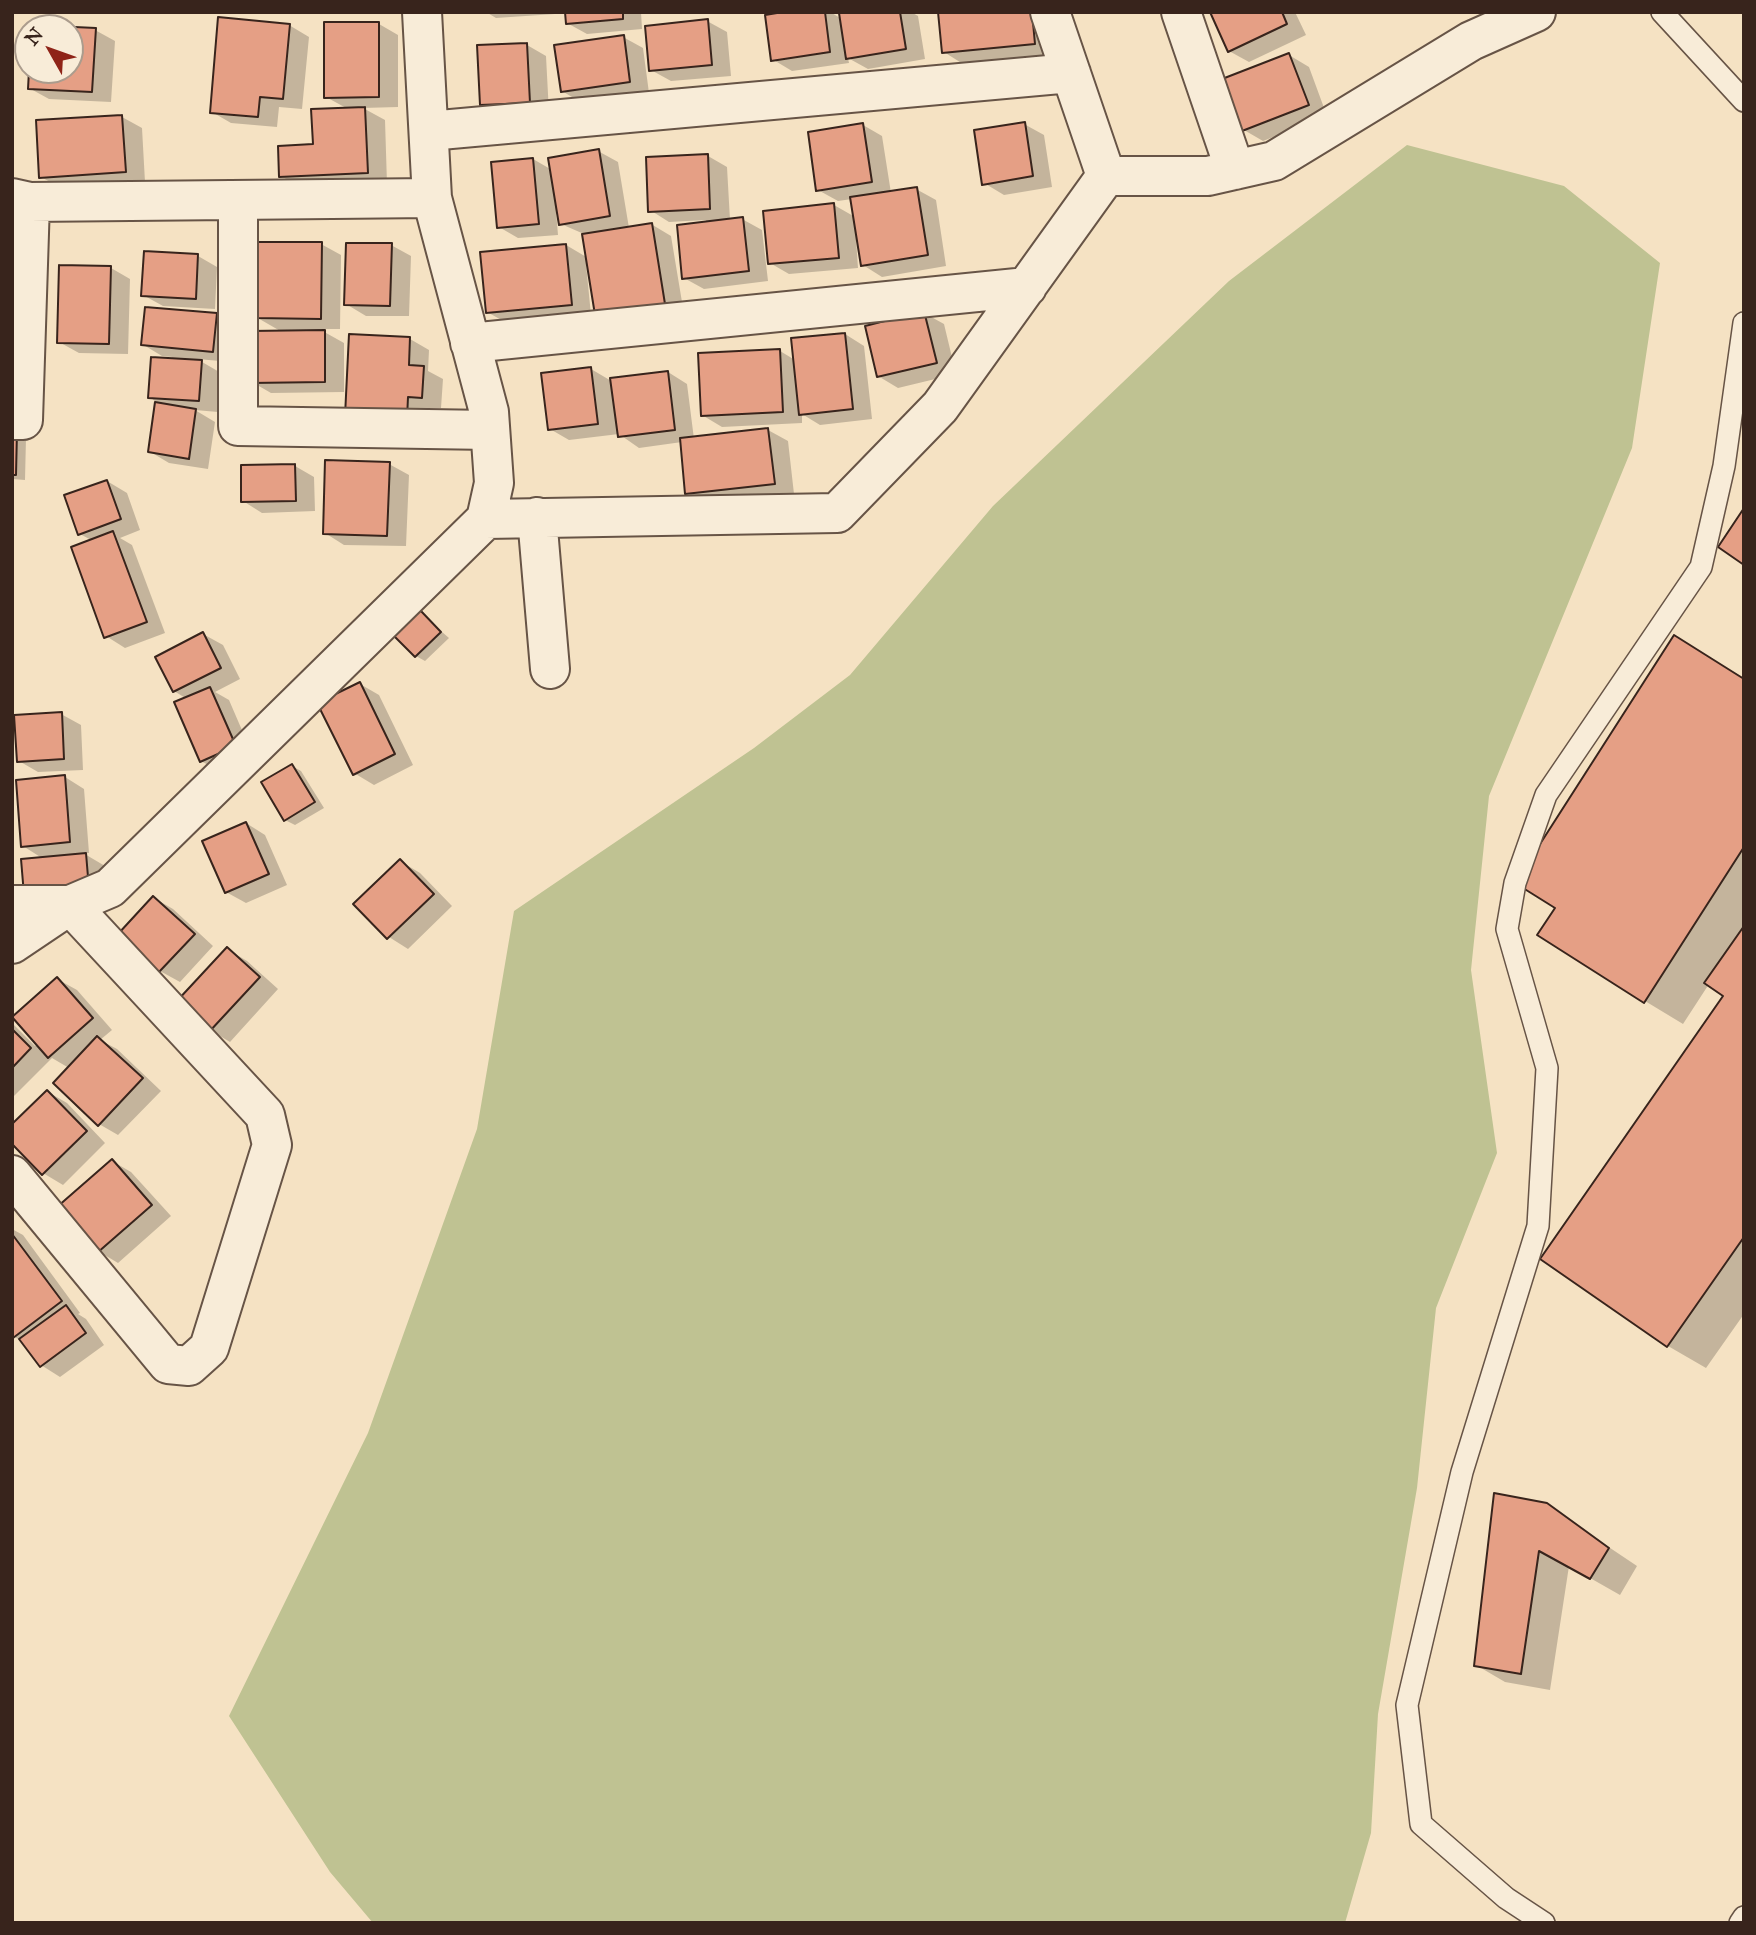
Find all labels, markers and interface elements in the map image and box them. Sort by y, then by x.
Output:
north arrow [14,14,84,84]
text: N [20,23,48,50]

